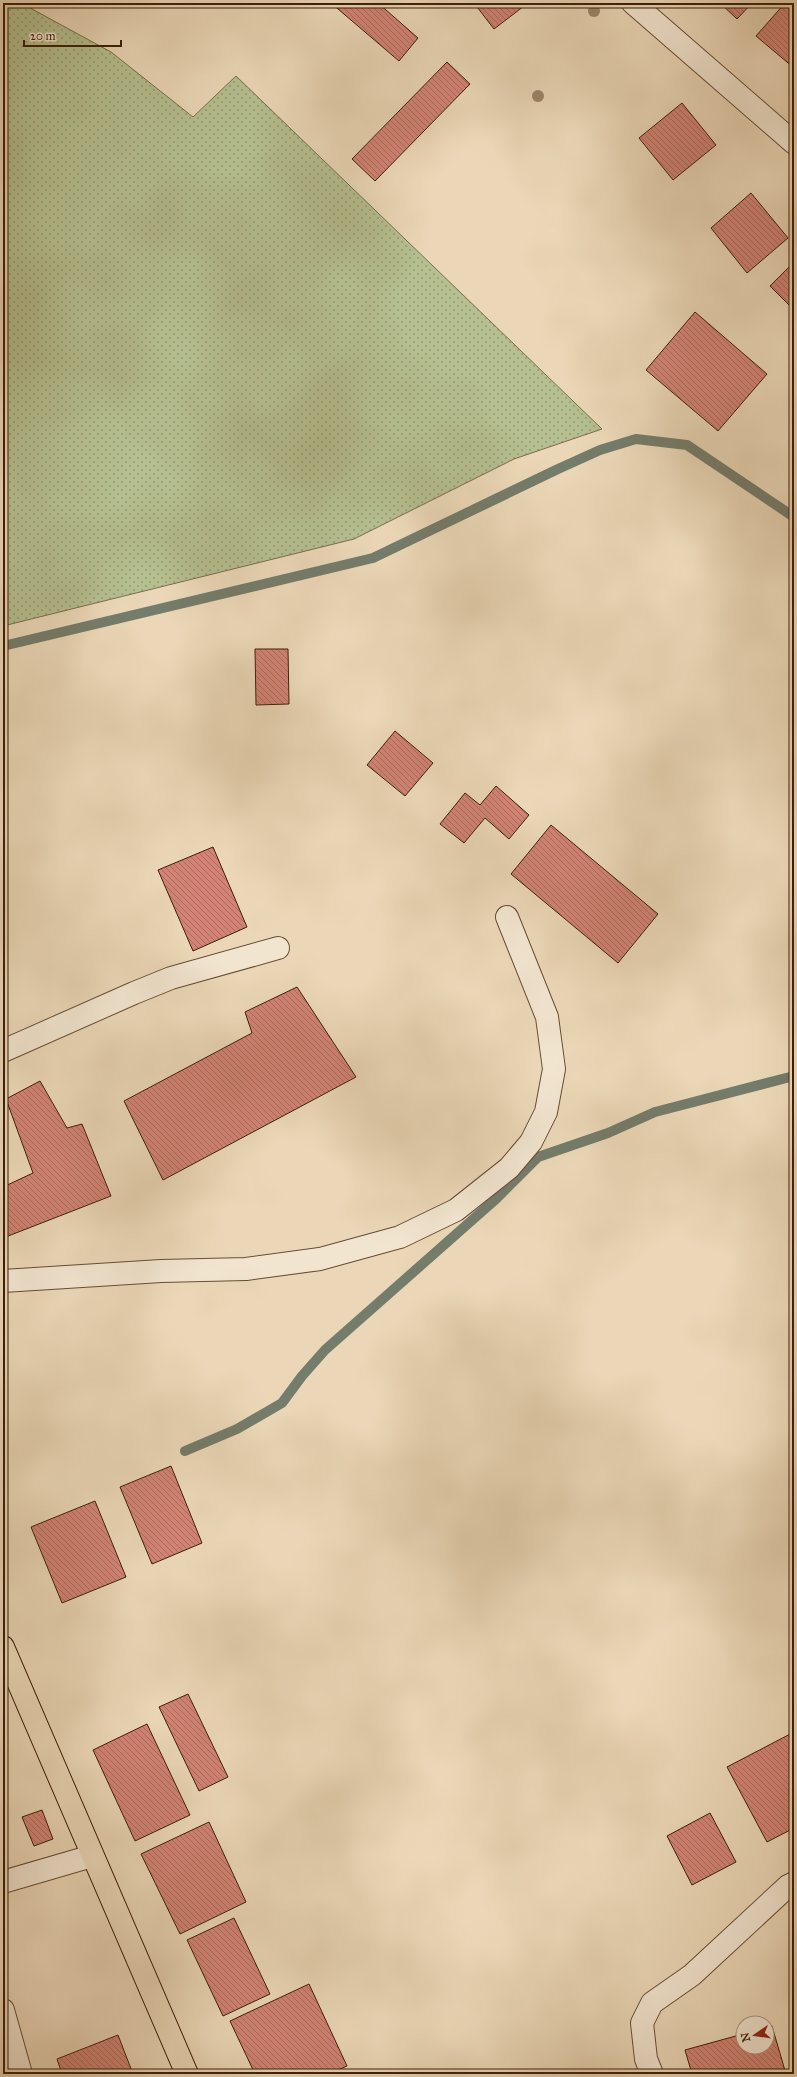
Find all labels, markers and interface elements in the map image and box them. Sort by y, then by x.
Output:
scale bar [24,22,121,48]
text: 20 m [30,29,56,43]
north arrow [735,2015,775,2055]
text: N [738,2030,753,2043]

